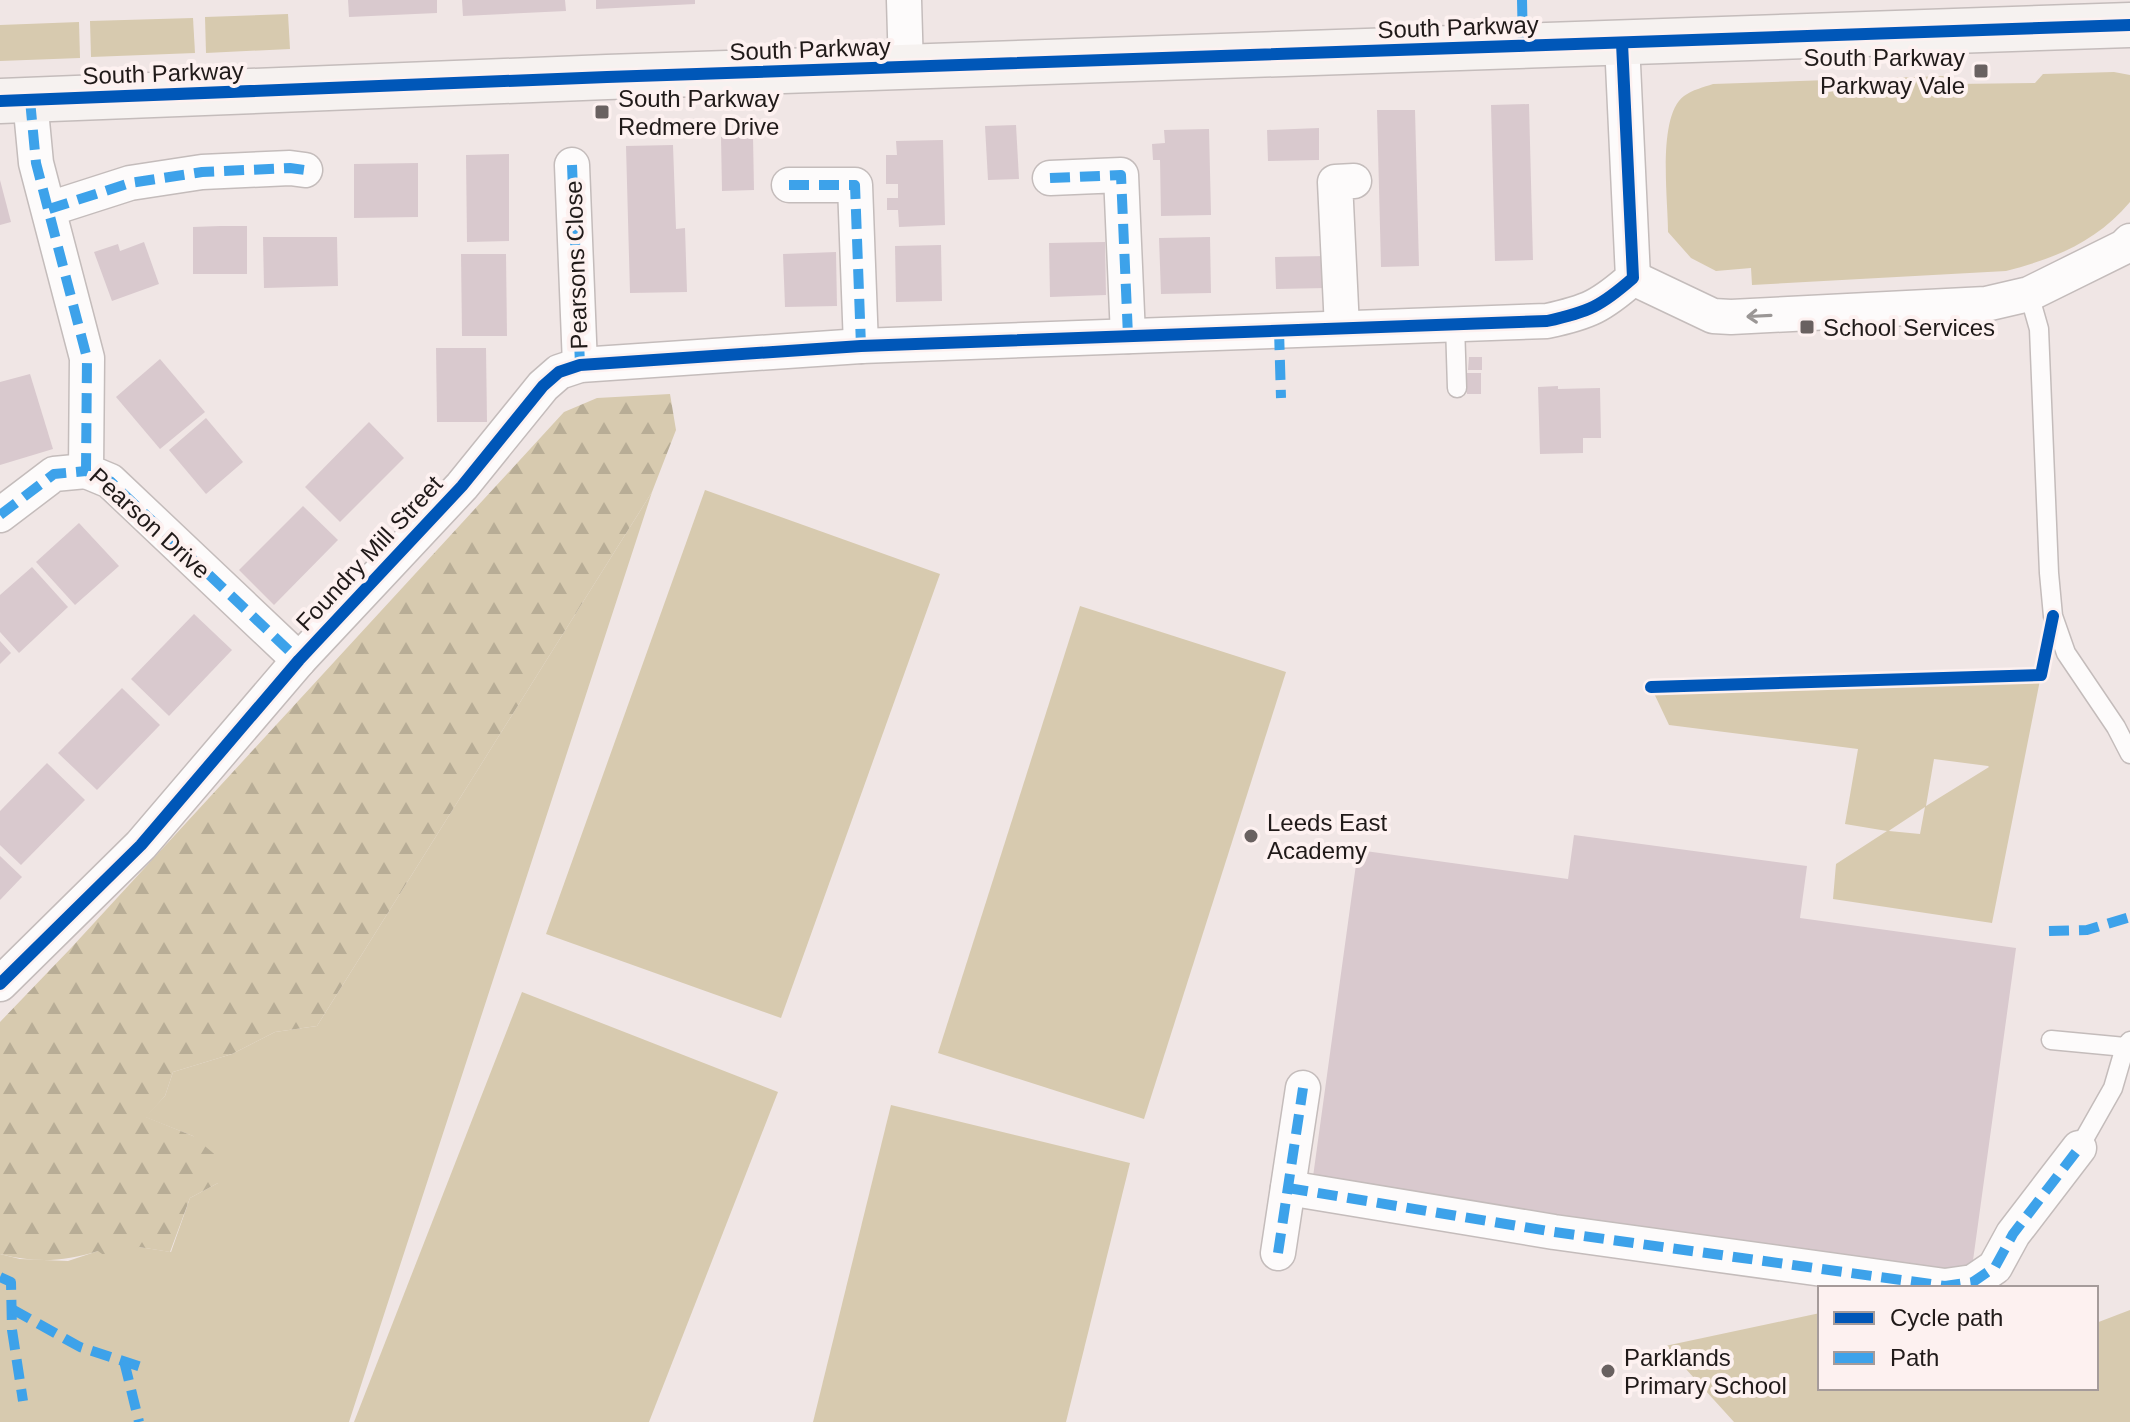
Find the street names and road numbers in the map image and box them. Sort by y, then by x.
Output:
street label: South Parkway [1377,11,1539,43]
street label: South Parkway [729,33,891,65]
street label: South Parkway [82,57,244,89]
street label: Pearsons Close [560,180,592,350]
street label: Pearson Drive [84,462,216,584]
street label: Foundry Mill Street [290,470,448,636]

